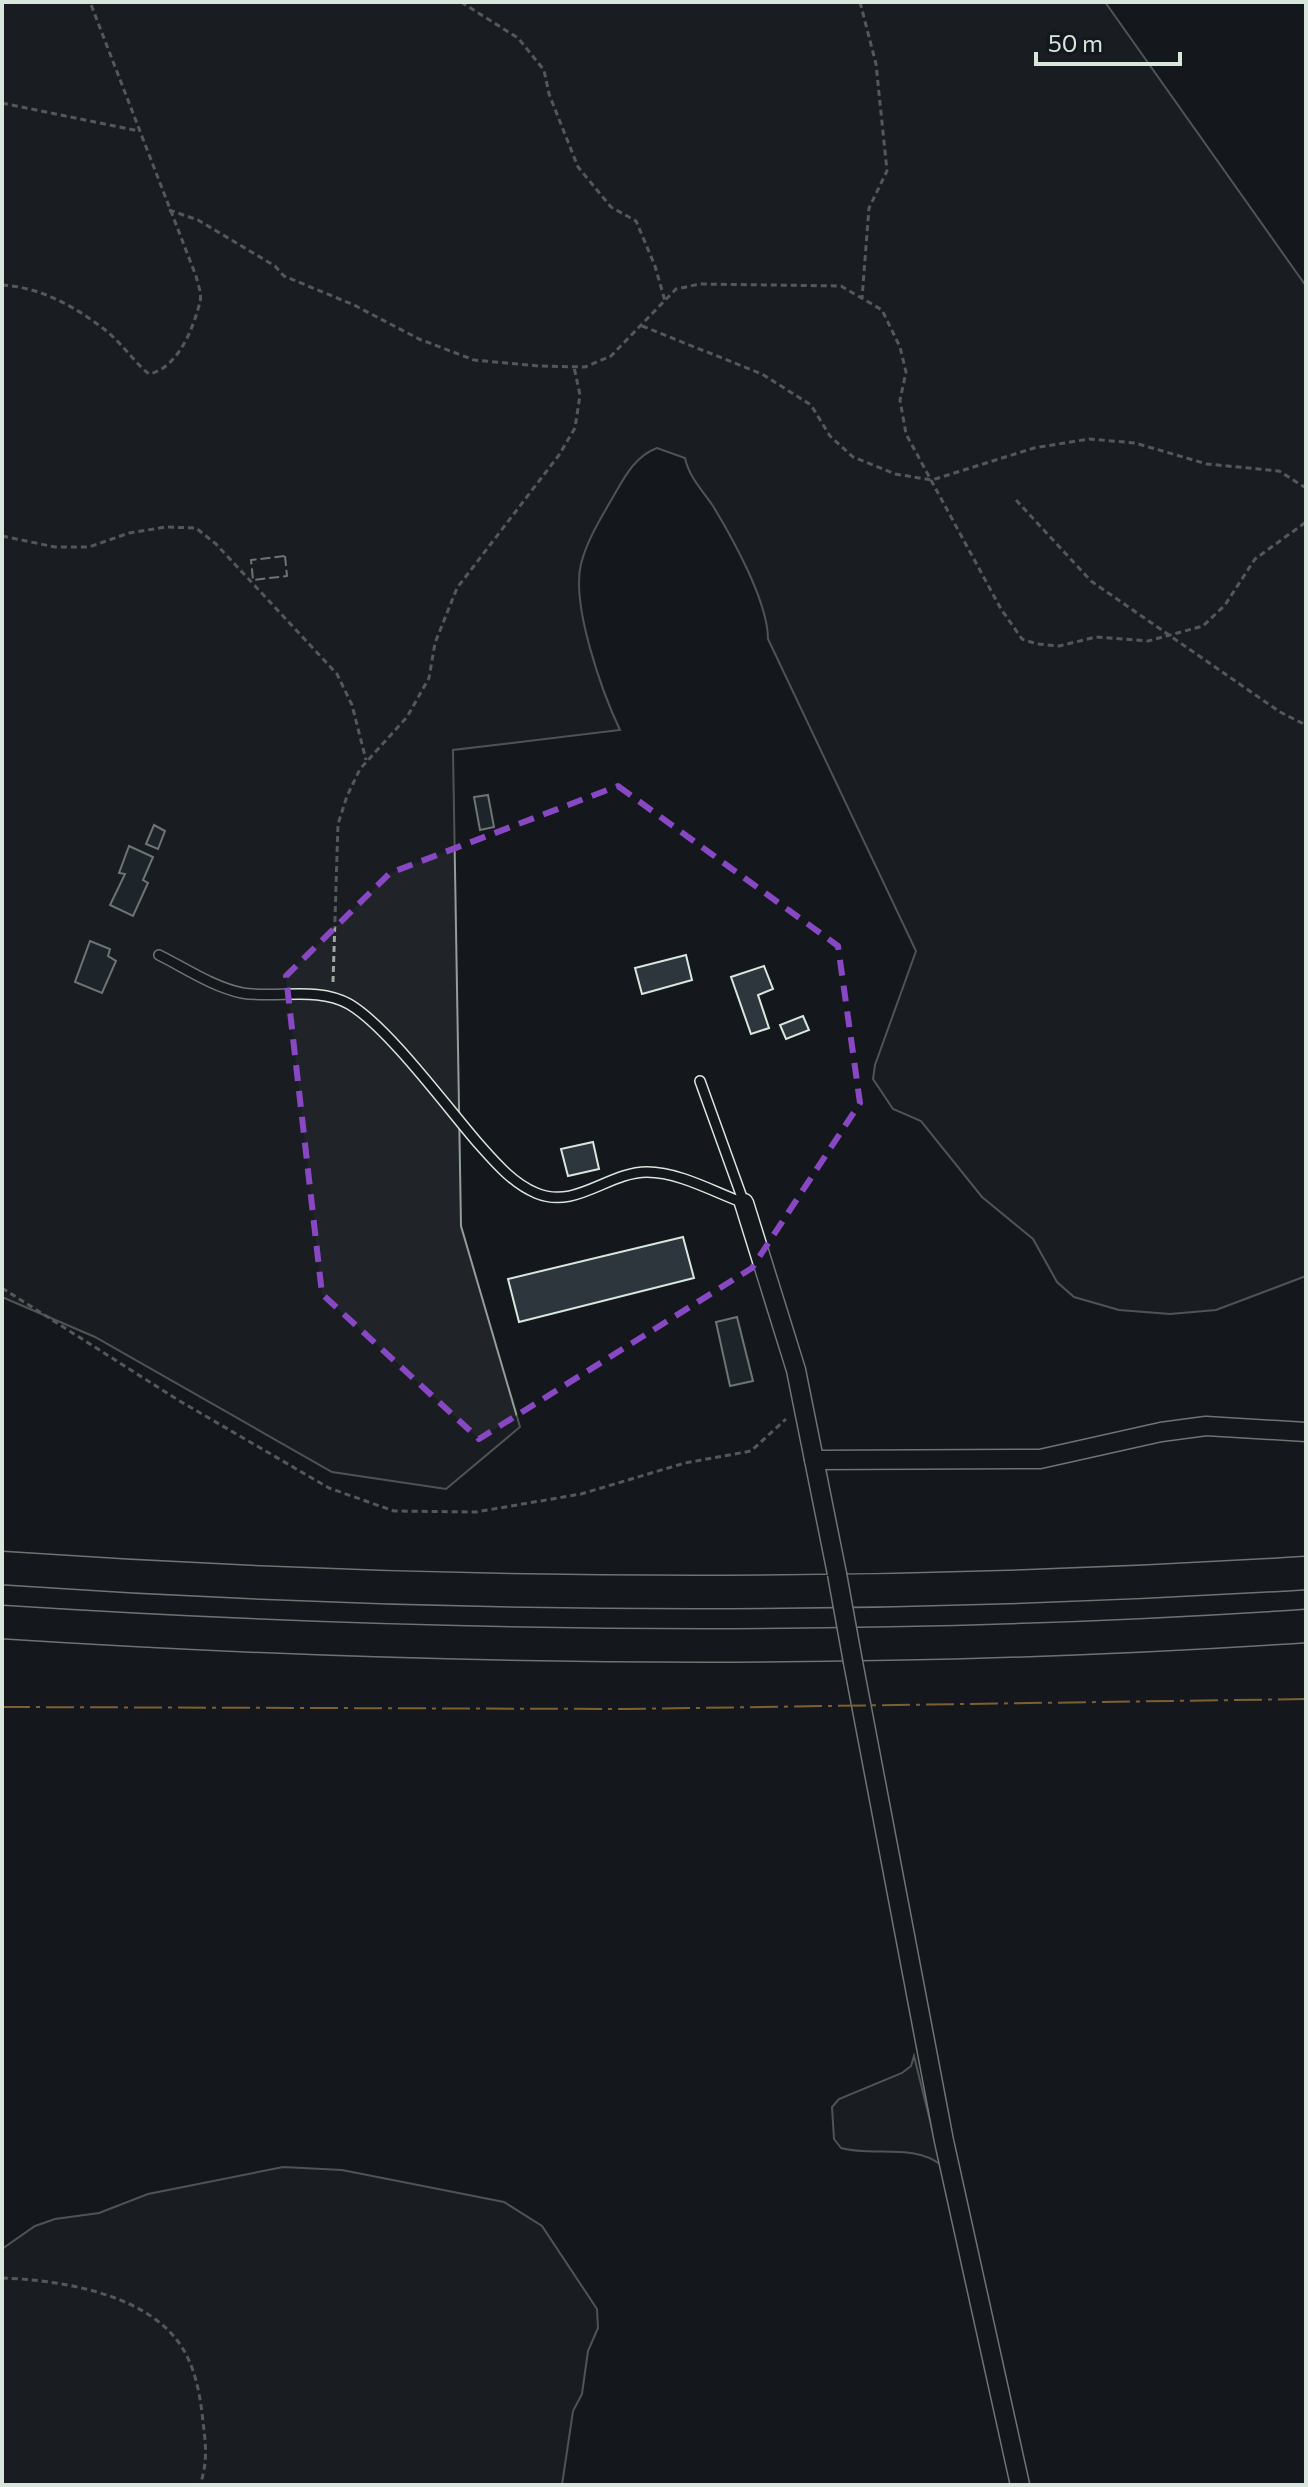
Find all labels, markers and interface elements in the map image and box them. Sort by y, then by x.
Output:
scale bar [1036,16,1180,66]
text: 50 m [1048,28,1103,57]

